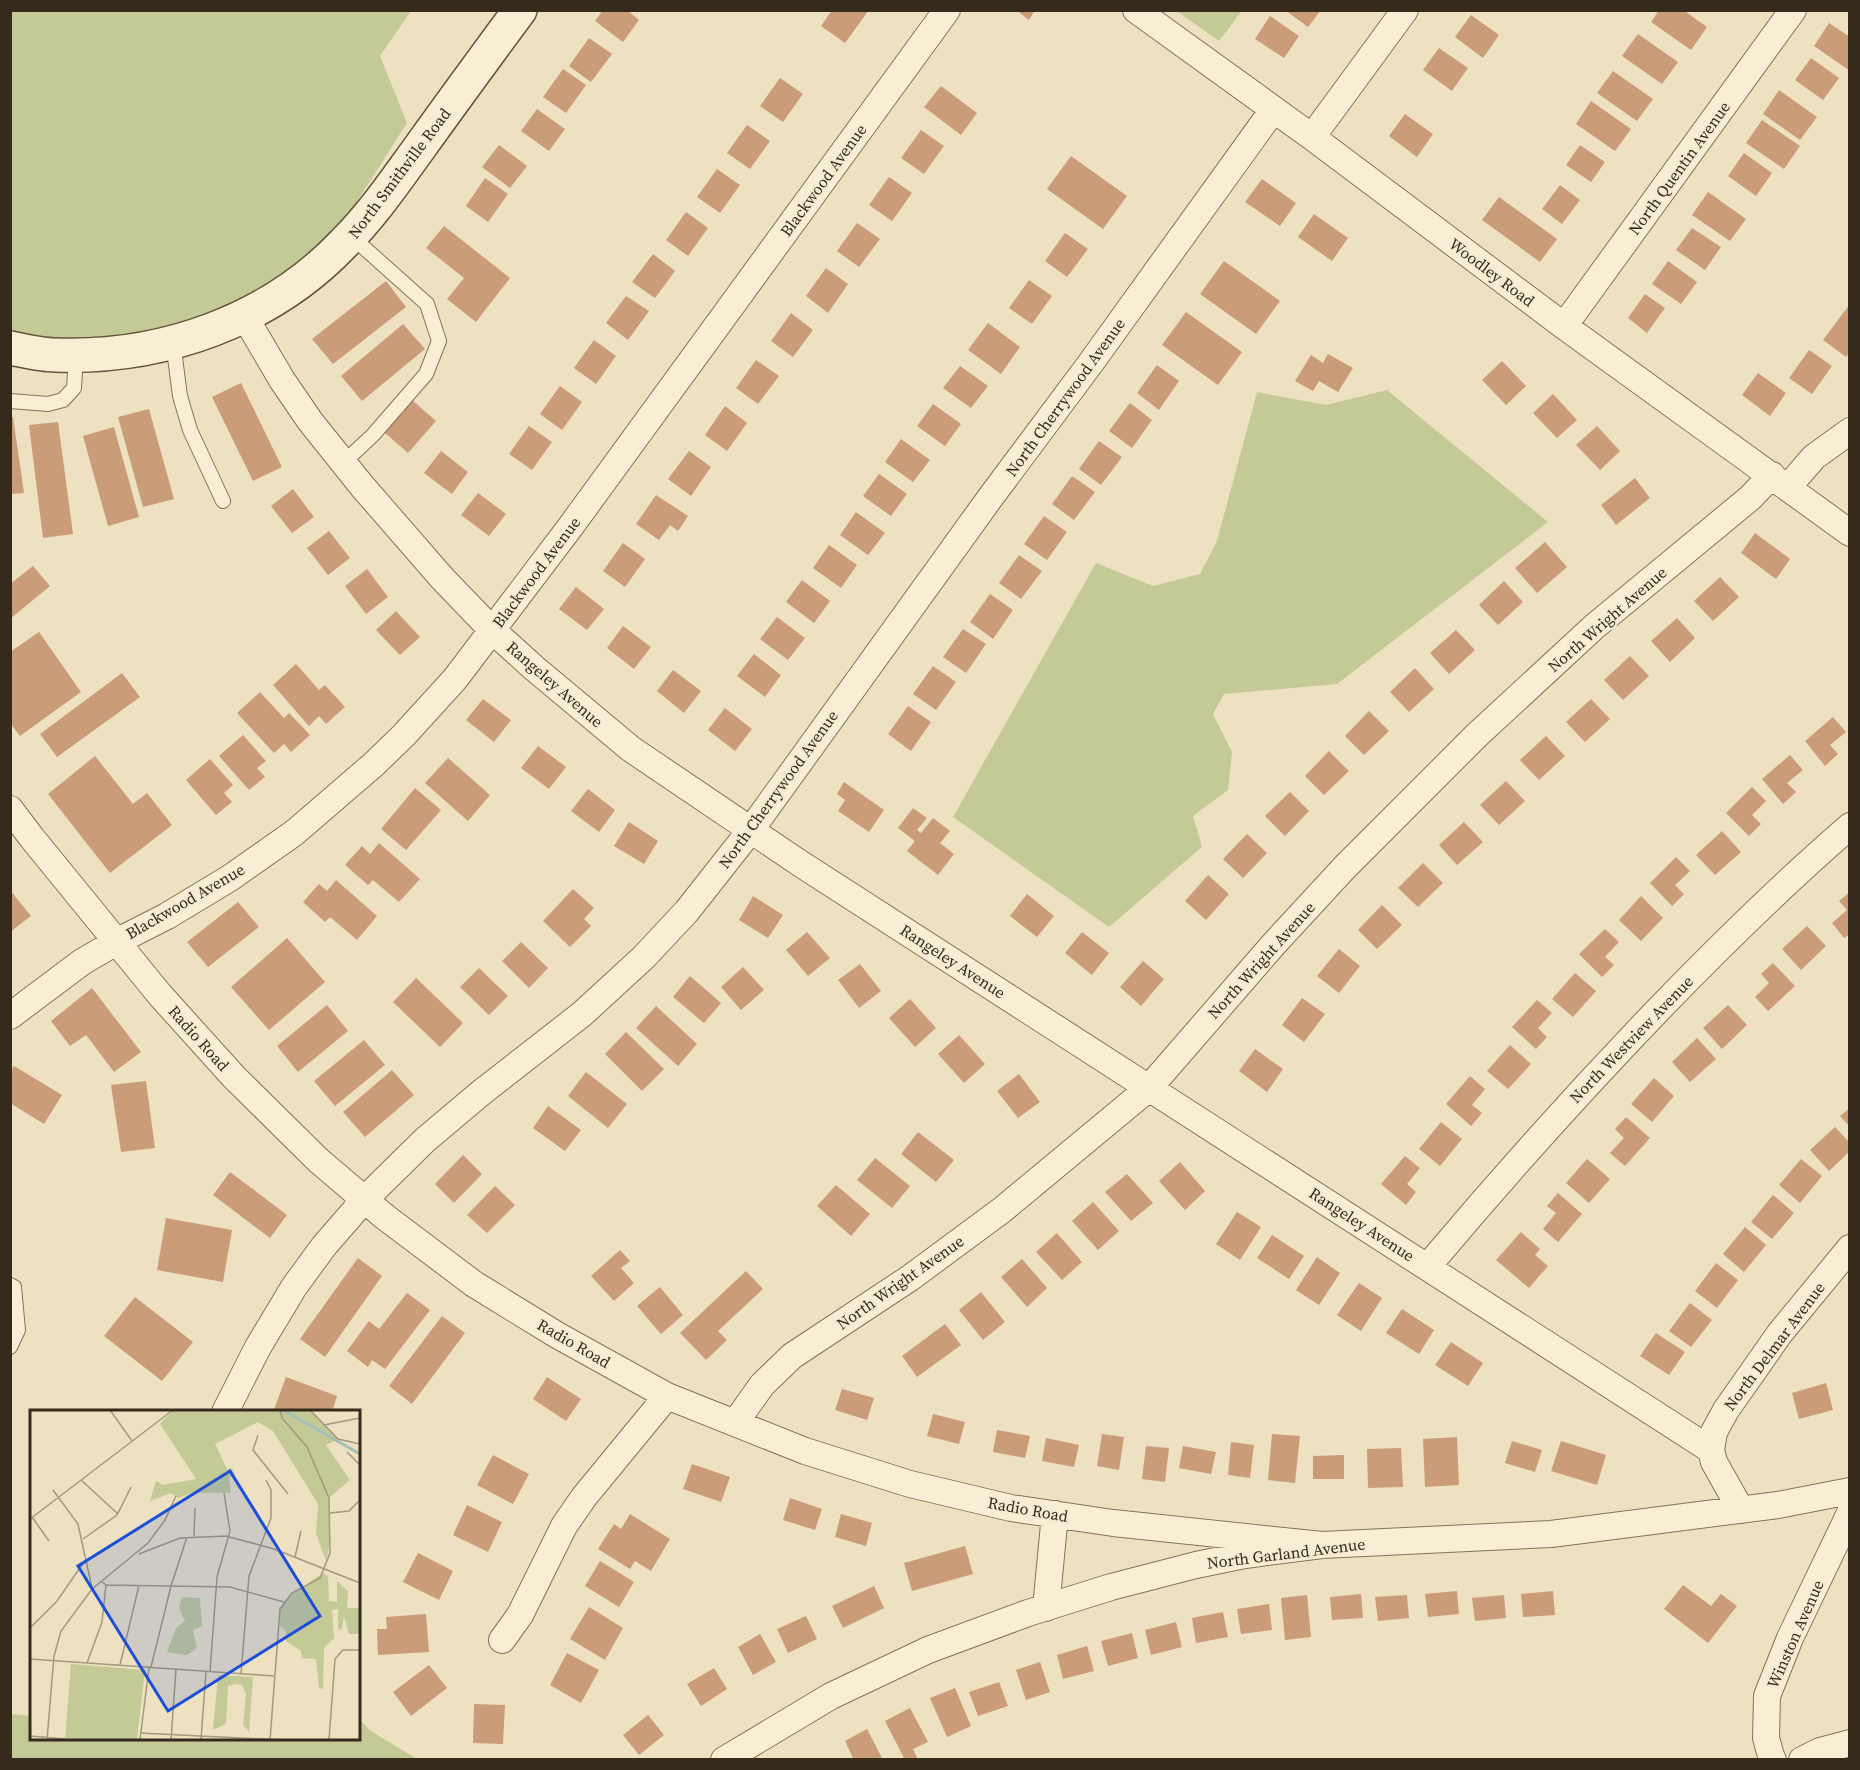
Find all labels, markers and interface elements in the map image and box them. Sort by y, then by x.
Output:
street label: North Quentin Avenue [1623,97,1735,239]
street label: North Smithville Road [343,103,455,243]
street label: Blackwood Avenue [775,119,871,241]
street label: Woodley Road [1445,233,1539,311]
street label: North Cherrywood Avenue [1000,313,1130,481]
street label: Blackwood Avenue [487,512,585,632]
street label: North Wright Avenue [1543,561,1671,677]
street label: Rangeley Avenue [502,636,608,732]
street label: North Cherrywood Avenue [713,705,843,873]
street label: Blackwood Avenue [122,858,248,944]
street label: North Wright Avenue [1202,897,1320,1023]
street label: Rangeley Avenue [896,919,1010,1003]
street label: North Westview Avenue [1564,970,1698,1108]
street label: Radio Road [164,1000,234,1076]
street label: Rangeley Avenue [1305,1182,1419,1266]
street label: North Wright Avenue [832,1230,968,1334]
street label: North Delmar Avenue [1718,1277,1830,1415]
street label: Radio Road [533,1313,615,1373]
inset map [30,1410,360,1740]
street label: Radio Road [986,1491,1070,1527]
street label: North Garland Avenue [1206,1532,1366,1574]
street label: Winston Avenue [1761,1576,1829,1692]

